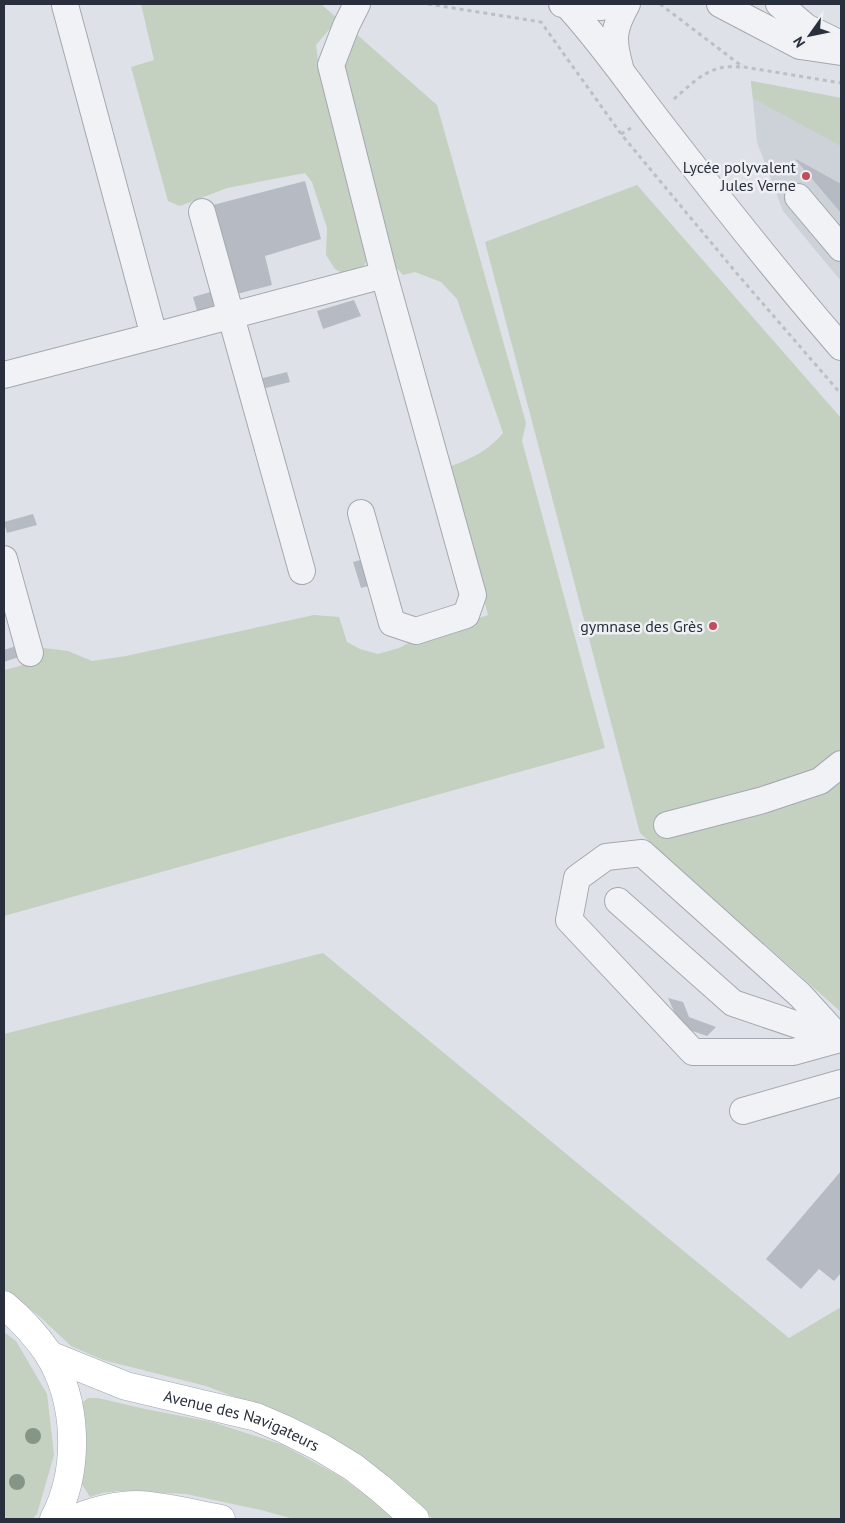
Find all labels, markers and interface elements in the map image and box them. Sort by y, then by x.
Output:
north arrow [785,10,835,60]
text: N [789,33,809,51]
place label: Lycée polyvalent Jules Verne [683,157,797,195]
marker: Lycée polyvalent Jules Verne [800,170,812,182]
place label: gymnase des Grès [580,616,703,636]
marker: gymnase des Grès [707,620,719,632]
street label: Avenue des Navigateurs [162,1385,323,1455]

